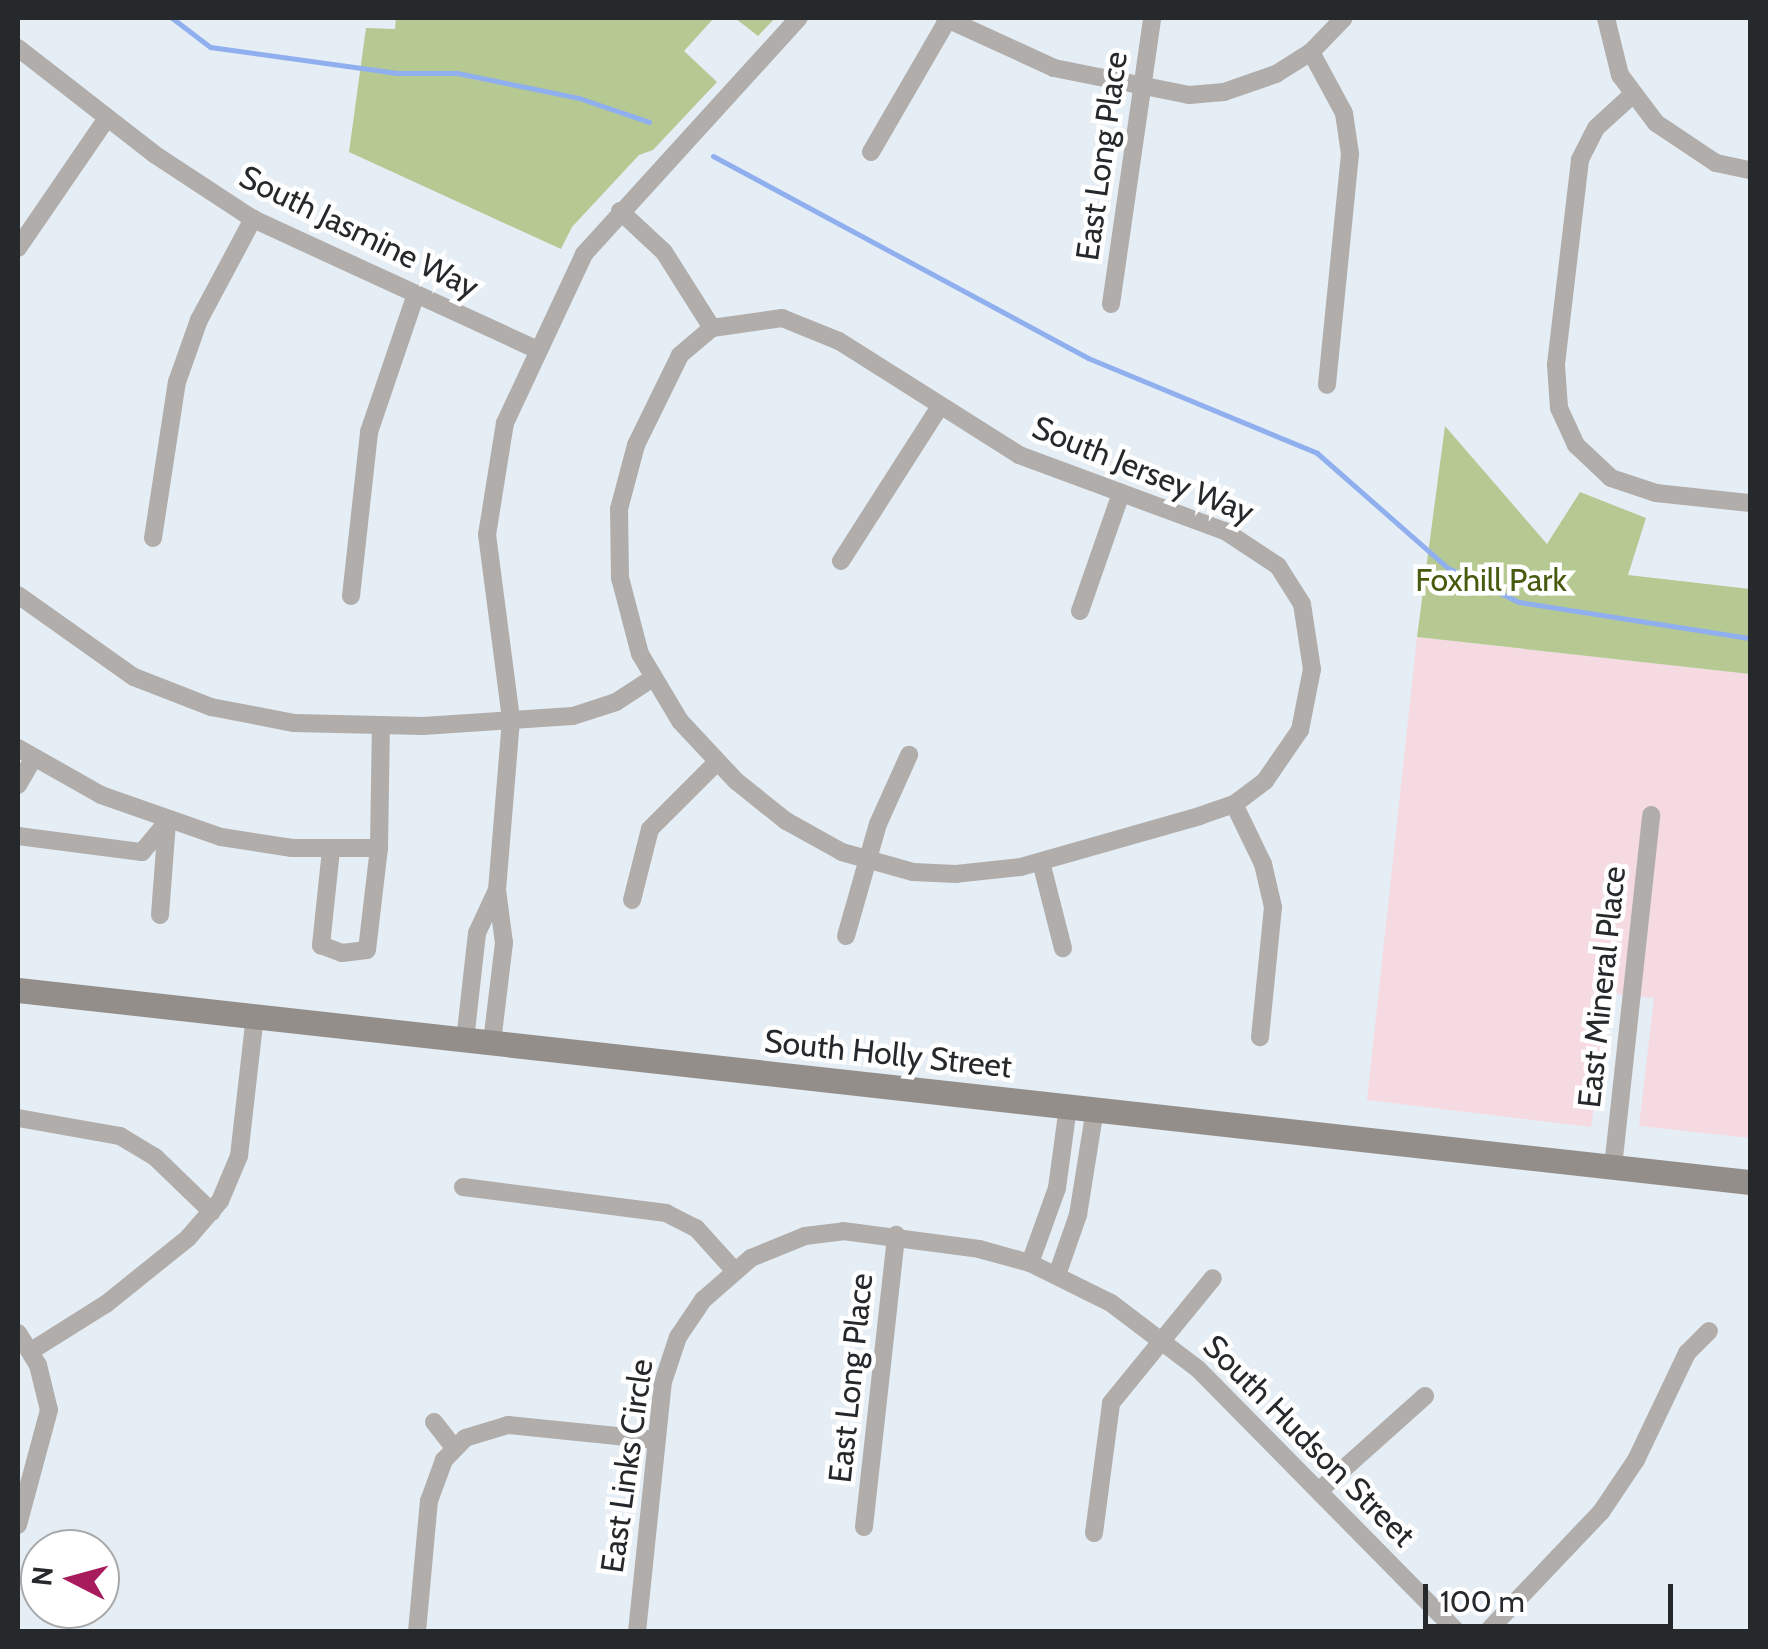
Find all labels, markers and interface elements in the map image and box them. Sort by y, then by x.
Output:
street label: East Long Place [1068,49,1136,263]
street label: South Jasmine Way [233,158,485,306]
street label: South Jersey Way [1027,408,1259,532]
park label: Foxhill Park [1415,561,1567,599]
street label: East Mineral Place [1570,864,1634,1110]
street label: South Holly Street [762,1022,1014,1086]
street label: East Long Place [821,1271,881,1485]
street label: South Hudson Street [1195,1327,1423,1555]
street label: East Links Circle [593,1357,661,1575]
north arrow [20,1529,120,1629]
text: N [24,1564,60,1588]
scale bar [1428,1564,1678,1626]
text: 100 m [1440,1583,1525,1620]

